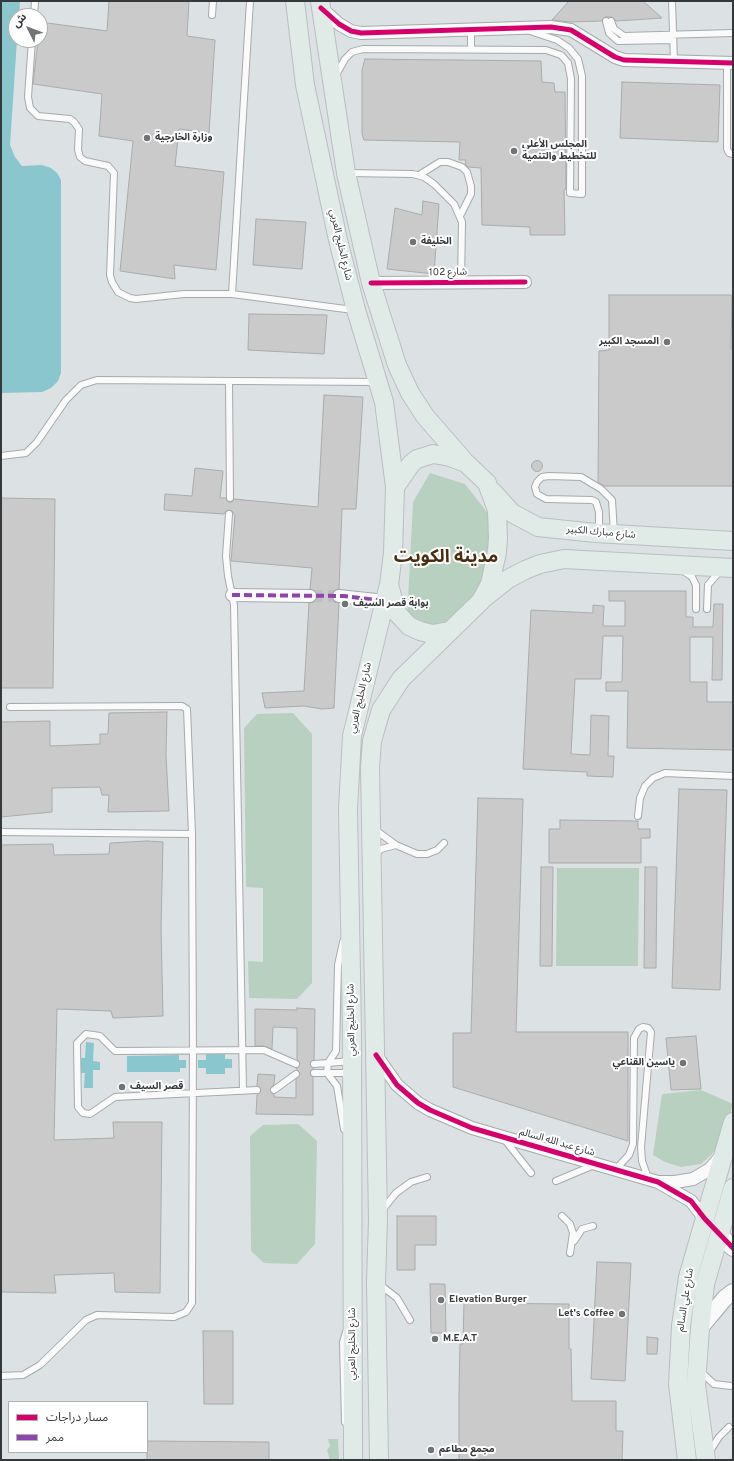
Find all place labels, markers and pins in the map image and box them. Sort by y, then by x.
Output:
place label: وزارة الخارجية [155,132,212,144]
marker: وزارة الخارجية [142,133,152,143]
place label: المجلس الأعلى للتخطيط والتنمية [522,139,596,162]
marker: المجلس الأعلى للتخطيط والتنمية [509,146,519,156]
place label: الخليفة [421,236,452,248]
marker: الخليفة [408,237,418,247]
place label: المسجد الكبير [599,336,659,348]
marker: المسجد الكبير [662,337,672,347]
place label: بوابة قصر السيف [353,598,429,610]
marker: بوابة قصر السيف [340,599,350,609]
place label: ياسين القناعي [613,1057,675,1069]
marker: ياسين القناعي [678,1058,688,1068]
place label: قصر السيف [130,1081,183,1093]
marker: قصر السيف [117,1082,127,1092]
place label: Elevation Burger [449,1294,527,1306]
marker: Elevation Burger [436,1295,446,1305]
place label: Let's Coffee [558,1308,614,1320]
marker: Let's Coffee [617,1309,627,1319]
place label: M.E.A.T [443,1333,477,1345]
marker: M.E.A.T [430,1334,440,1344]
place label: مجمع مطاعم [439,1444,495,1456]
marker: مجمع مطاعم [426,1445,436,1455]

